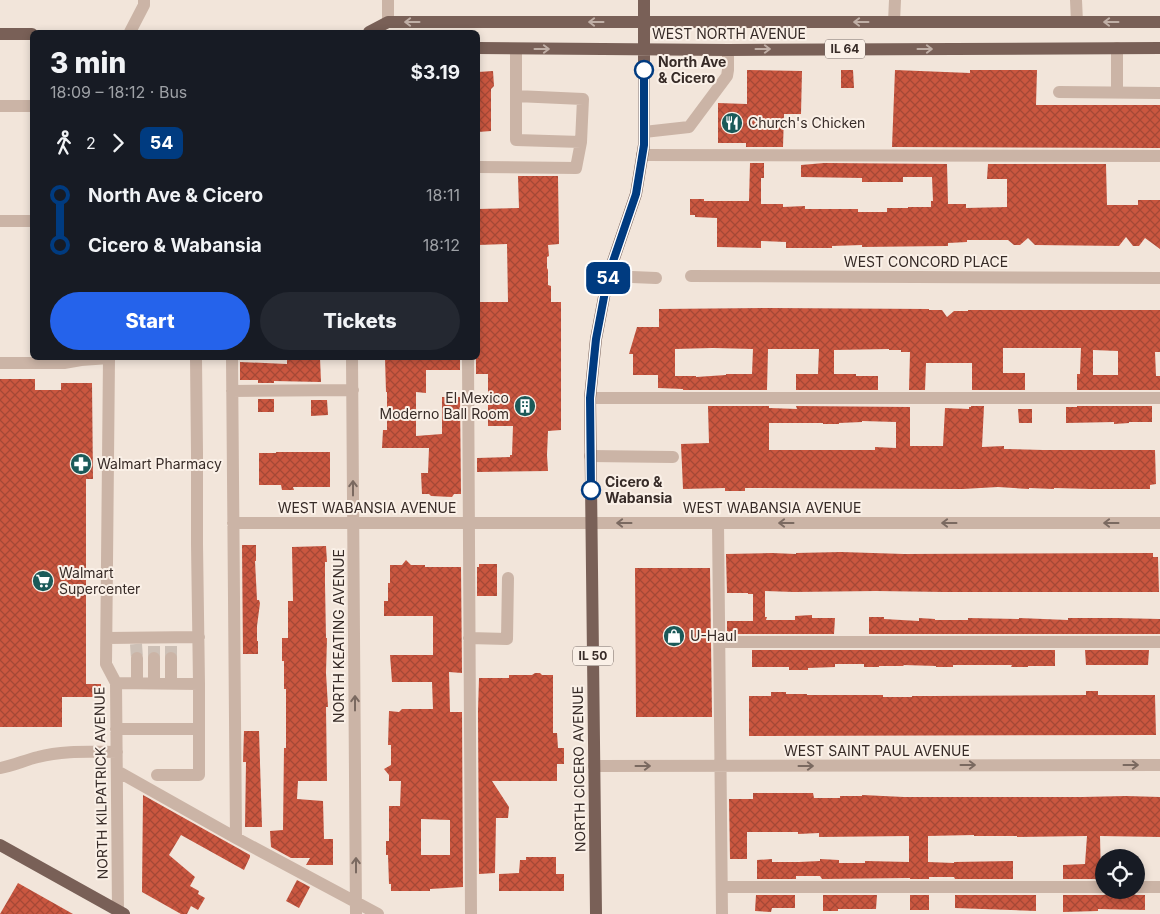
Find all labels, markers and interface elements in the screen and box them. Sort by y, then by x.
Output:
one-way arrow [405,17,421,27]
one-way arrow [588,17,604,27]
one-way arrow [854,17,870,27]
one-way arrow [1104,17,1120,27]
street label: WEST NORTH AVENUE [652,25,806,42]
road number: IL 64 [825,40,865,59]
one-way arrow [534,44,550,54]
one-way arrow [754,44,771,54]
one-way arrow [917,44,933,54]
text: 3 min [50,46,126,80]
place label: North Ave & Cicero [658,53,726,86]
marker: North Ave & Cicero [634,60,654,80]
text: $3.19 [411,61,460,84]
text: 18:09 – 18:12 · Bus [50,82,187,102]
restaurant icon: Church's Chicken [720,111,744,135]
place label: Church's Chicken [748,114,865,131]
icon: walk [50,129,78,157]
icon: forward [104,129,132,157]
text: 54 [150,132,173,153]
text: 2 [86,133,96,153]
text: North Ave & Cicero [88,184,263,207]
text: 18:11 [426,185,460,205]
text: Cicero & Wabansia [88,234,262,257]
text: 18:12 [423,235,460,255]
street label: WEST CONCORD PLACE [844,253,1008,270]
line badge: 54 [586,262,630,294]
text: 54 [596,267,620,288]
button: Start [50,292,250,350]
button: Tickets [260,292,460,350]
place label: El Mexico Moderno Ball Room [380,389,509,422]
building icon: El Mexico Moderno Ball Room [513,394,537,418]
pharmacy icon: Walmart Pharmacy [69,452,93,476]
place label: Walmart Pharmacy [97,455,222,472]
place label: Cicero & Wabansia [605,473,672,506]
one-way arrow [348,480,358,496]
marker: Cicero & Wabansia [581,480,601,500]
street label: WEST WABANSIA AVENUE [278,499,456,516]
street label: WEST WABANSIA AVENUE [683,499,861,516]
one-way arrow [616,518,632,528]
one-way arrow [779,518,795,528]
one-way arrow [941,518,958,528]
one-way arrow [1104,518,1120,528]
street label: NORTH KEATING AVENUE [330,549,347,723]
place label: Walmart Supercenter [59,564,140,597]
supermarket icon: Walmart Supercenter [31,569,55,593]
shop icon: U-Haul [662,624,686,648]
place label: U-Haul [690,627,737,644]
road number: IL 50 [573,646,613,666]
street label: NORTH CICERO AVENUE [569,686,588,852]
street label: NORTH KILPATRICK AVENUE [90,687,111,879]
one-way arrow [350,695,360,712]
street label: WEST SAINT PAUL AVENUE [784,742,970,759]
one-way arrow [960,760,976,770]
one-way arrow [1122,760,1138,770]
one-way arrow [634,761,651,771]
one-way arrow [797,761,813,771]
map controls [1095,849,1145,899]
button: locate [1095,849,1145,899]
one-way arrow [351,858,361,874]

